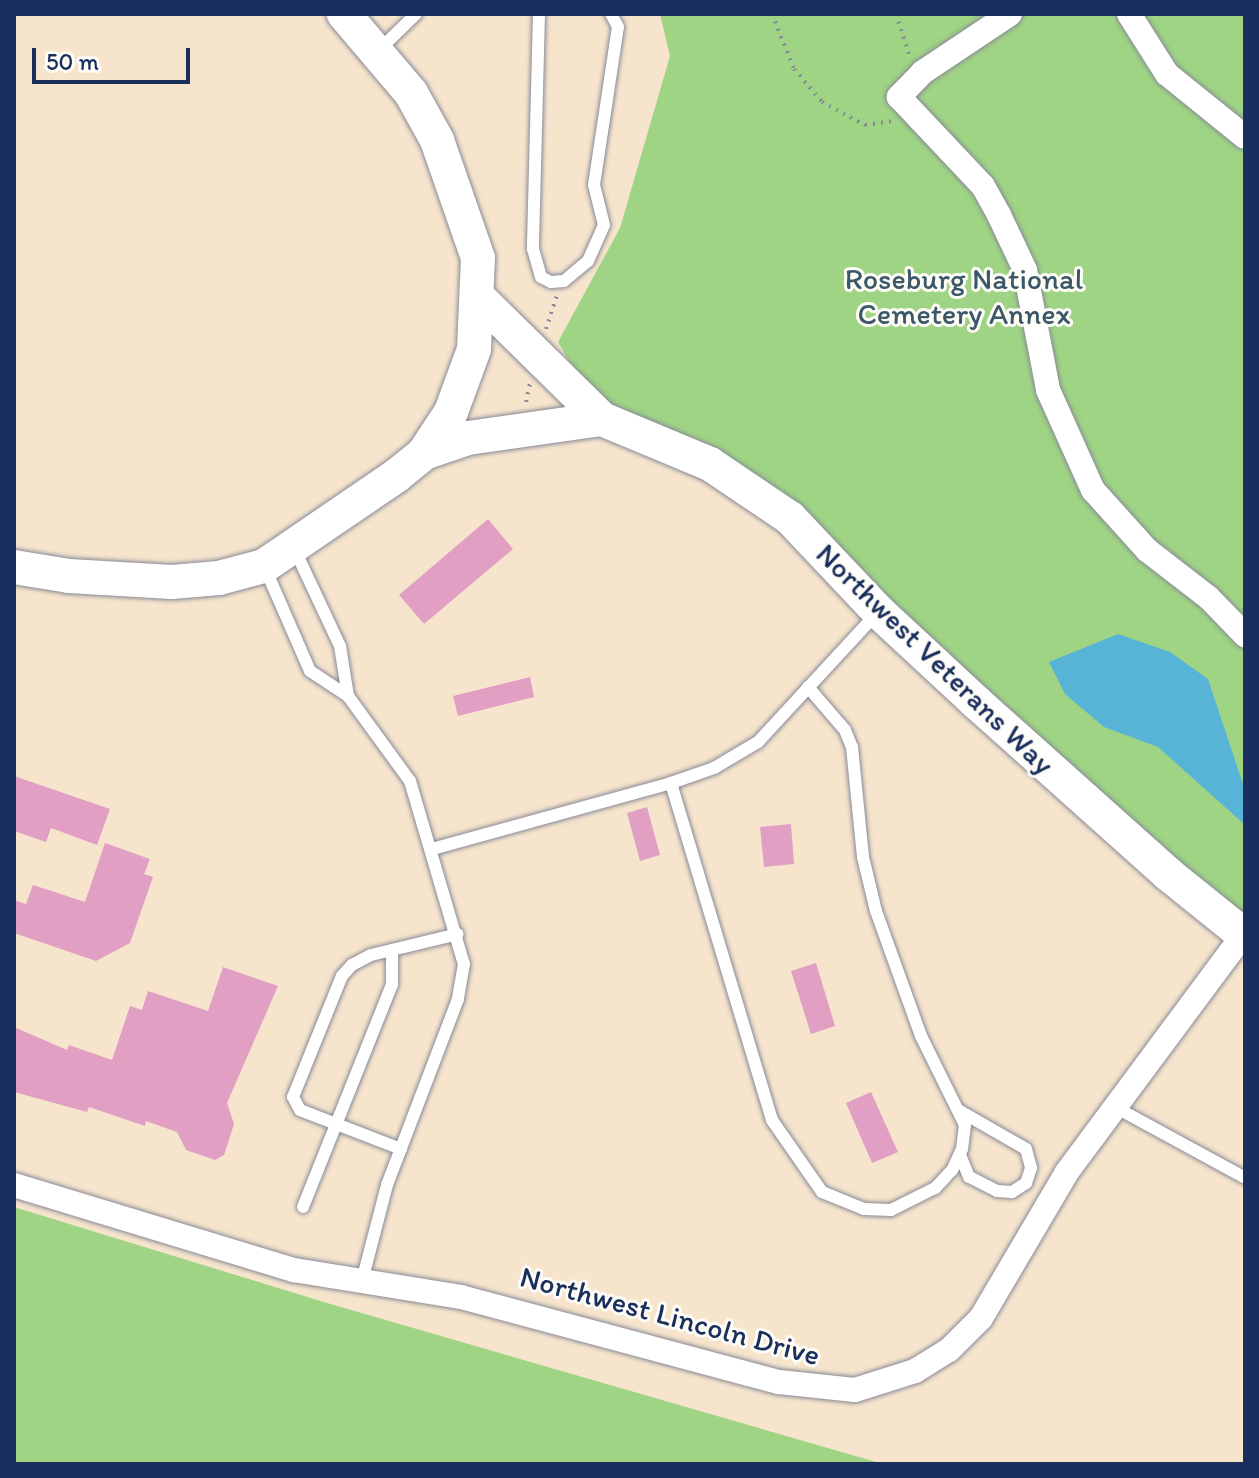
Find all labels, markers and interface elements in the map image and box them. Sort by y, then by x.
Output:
scale bar [36,32,194,82]
text: 50 m [46,47,99,76]
park label: Roseburg National Cemetery Annex [845,261,1083,332]
street label: Northwest Veterans Way [809,537,1061,781]
street label: Northwest Lincoln Drive [516,1259,824,1373]

